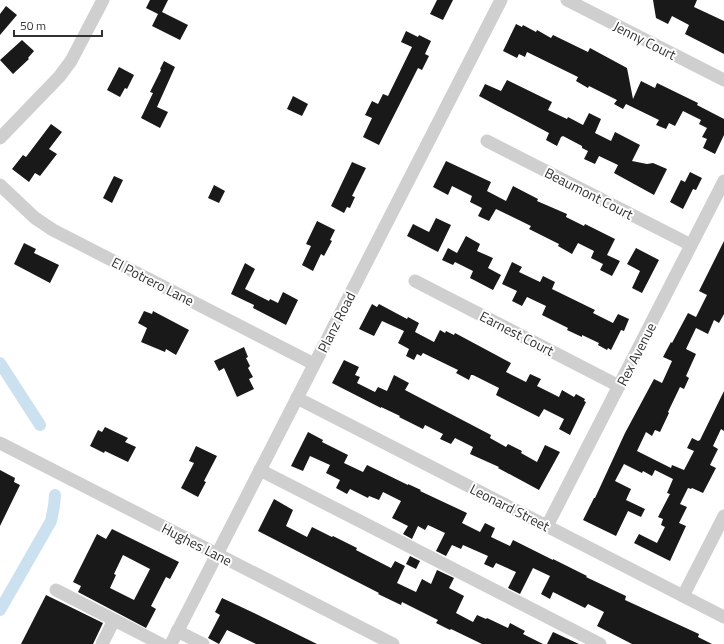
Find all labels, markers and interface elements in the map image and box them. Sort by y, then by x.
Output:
scale bar [14,12,102,38]
street label: Jenny Court [610,15,680,65]
text: 50 m [20,16,46,35]
street label: Beaumont Court [541,162,637,224]
street label: El Potrero Lane [108,251,198,311]
street label: Planz Road [312,288,360,356]
street label: Earnest Court [476,305,558,361]
street label: Rex Avenue [611,319,661,389]
street label: Leonard Street [467,478,554,536]
street label: Hughes Lane [158,517,236,571]

